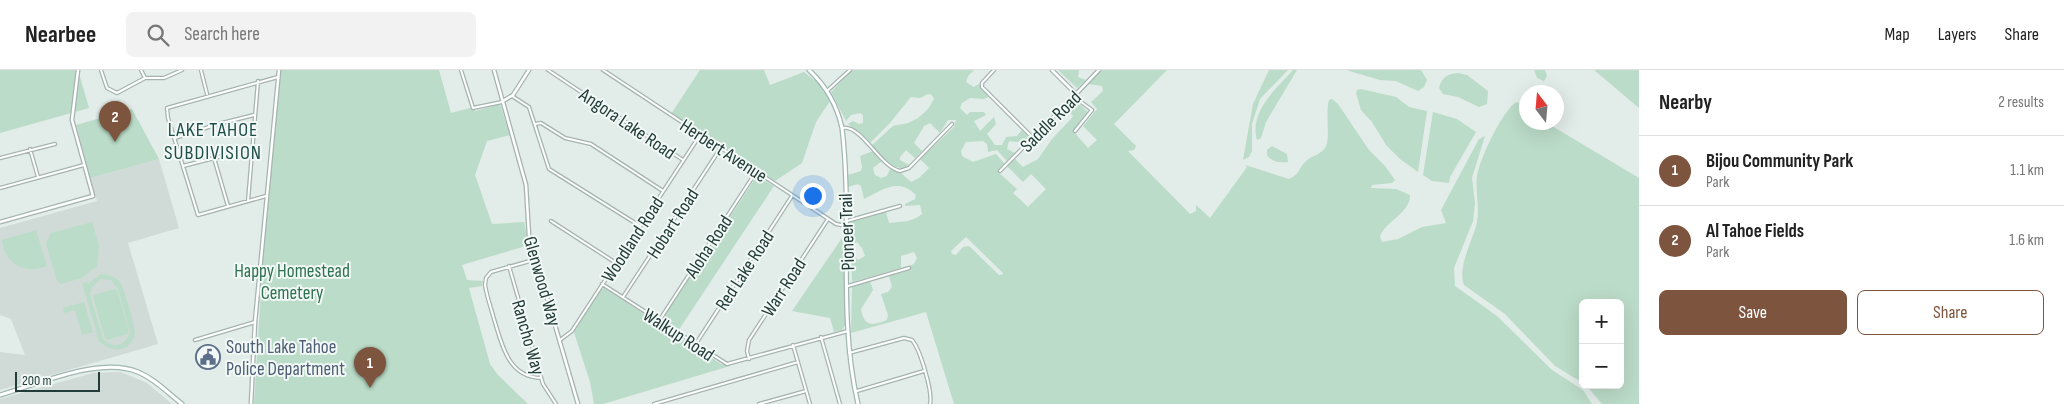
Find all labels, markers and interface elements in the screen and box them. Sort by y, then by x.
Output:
search box [126,12,476,57]
text: Nearbee [25,20,96,49]
icon: search [144,21,172,49]
text: Search here [184,23,260,46]
text: Map [1885,24,1910,45]
text: Layers [1938,24,1977,45]
text: Share [2005,24,2039,45]
street label: Angora Lake Road [574,83,680,165]
north arrow [1519,85,1564,130]
street label: Saddle Road [1016,87,1086,157]
text: Nearby [1659,90,1712,115]
text: 2 results [1998,93,2044,112]
pin: 2 [99,101,131,142]
street label: Herbert Avenue [675,115,771,188]
district label: LAKE TAHOE SUBDIVISION [164,118,262,165]
text: Bijou Community Park [1706,150,1853,173]
text: 1 [1672,161,1678,180]
text: 1.1 km [2010,161,2044,180]
text: Park [1706,173,1729,192]
your location [800,183,826,209]
street label: Hobart Road [642,184,704,263]
street label: Woodland Road [597,193,669,287]
street label: Pioneer Trail [835,193,860,271]
street label: Aloha Road [680,211,738,283]
text: Al Tahoe Fields [1706,220,1804,243]
street label: Red Lake Road [711,226,780,315]
text: 2 [1671,231,1679,250]
text: 1.6 km [2009,231,2044,250]
street label: Glenwood Way [518,234,566,330]
text: Park [1706,243,1729,262]
street label: Warr Road [757,254,812,321]
park label: Happy Homestead Cemetery [234,260,350,305]
button: Save [1659,290,1847,335]
button: Share [1857,290,2044,335]
street label: Rancho Way [506,297,549,378]
map controls [1579,299,1624,389]
button: + [1579,299,1624,344]
street label: Walkup Road [638,304,718,367]
place label: South Lake Tahoe Police Department [226,336,345,381]
public building icon: South Lake Tahoe Police Department [195,344,221,370]
button: − [1579,344,1624,389]
pin: 1 [354,347,386,388]
scale bar [15,369,100,392]
text: 200 m [22,372,51,389]

